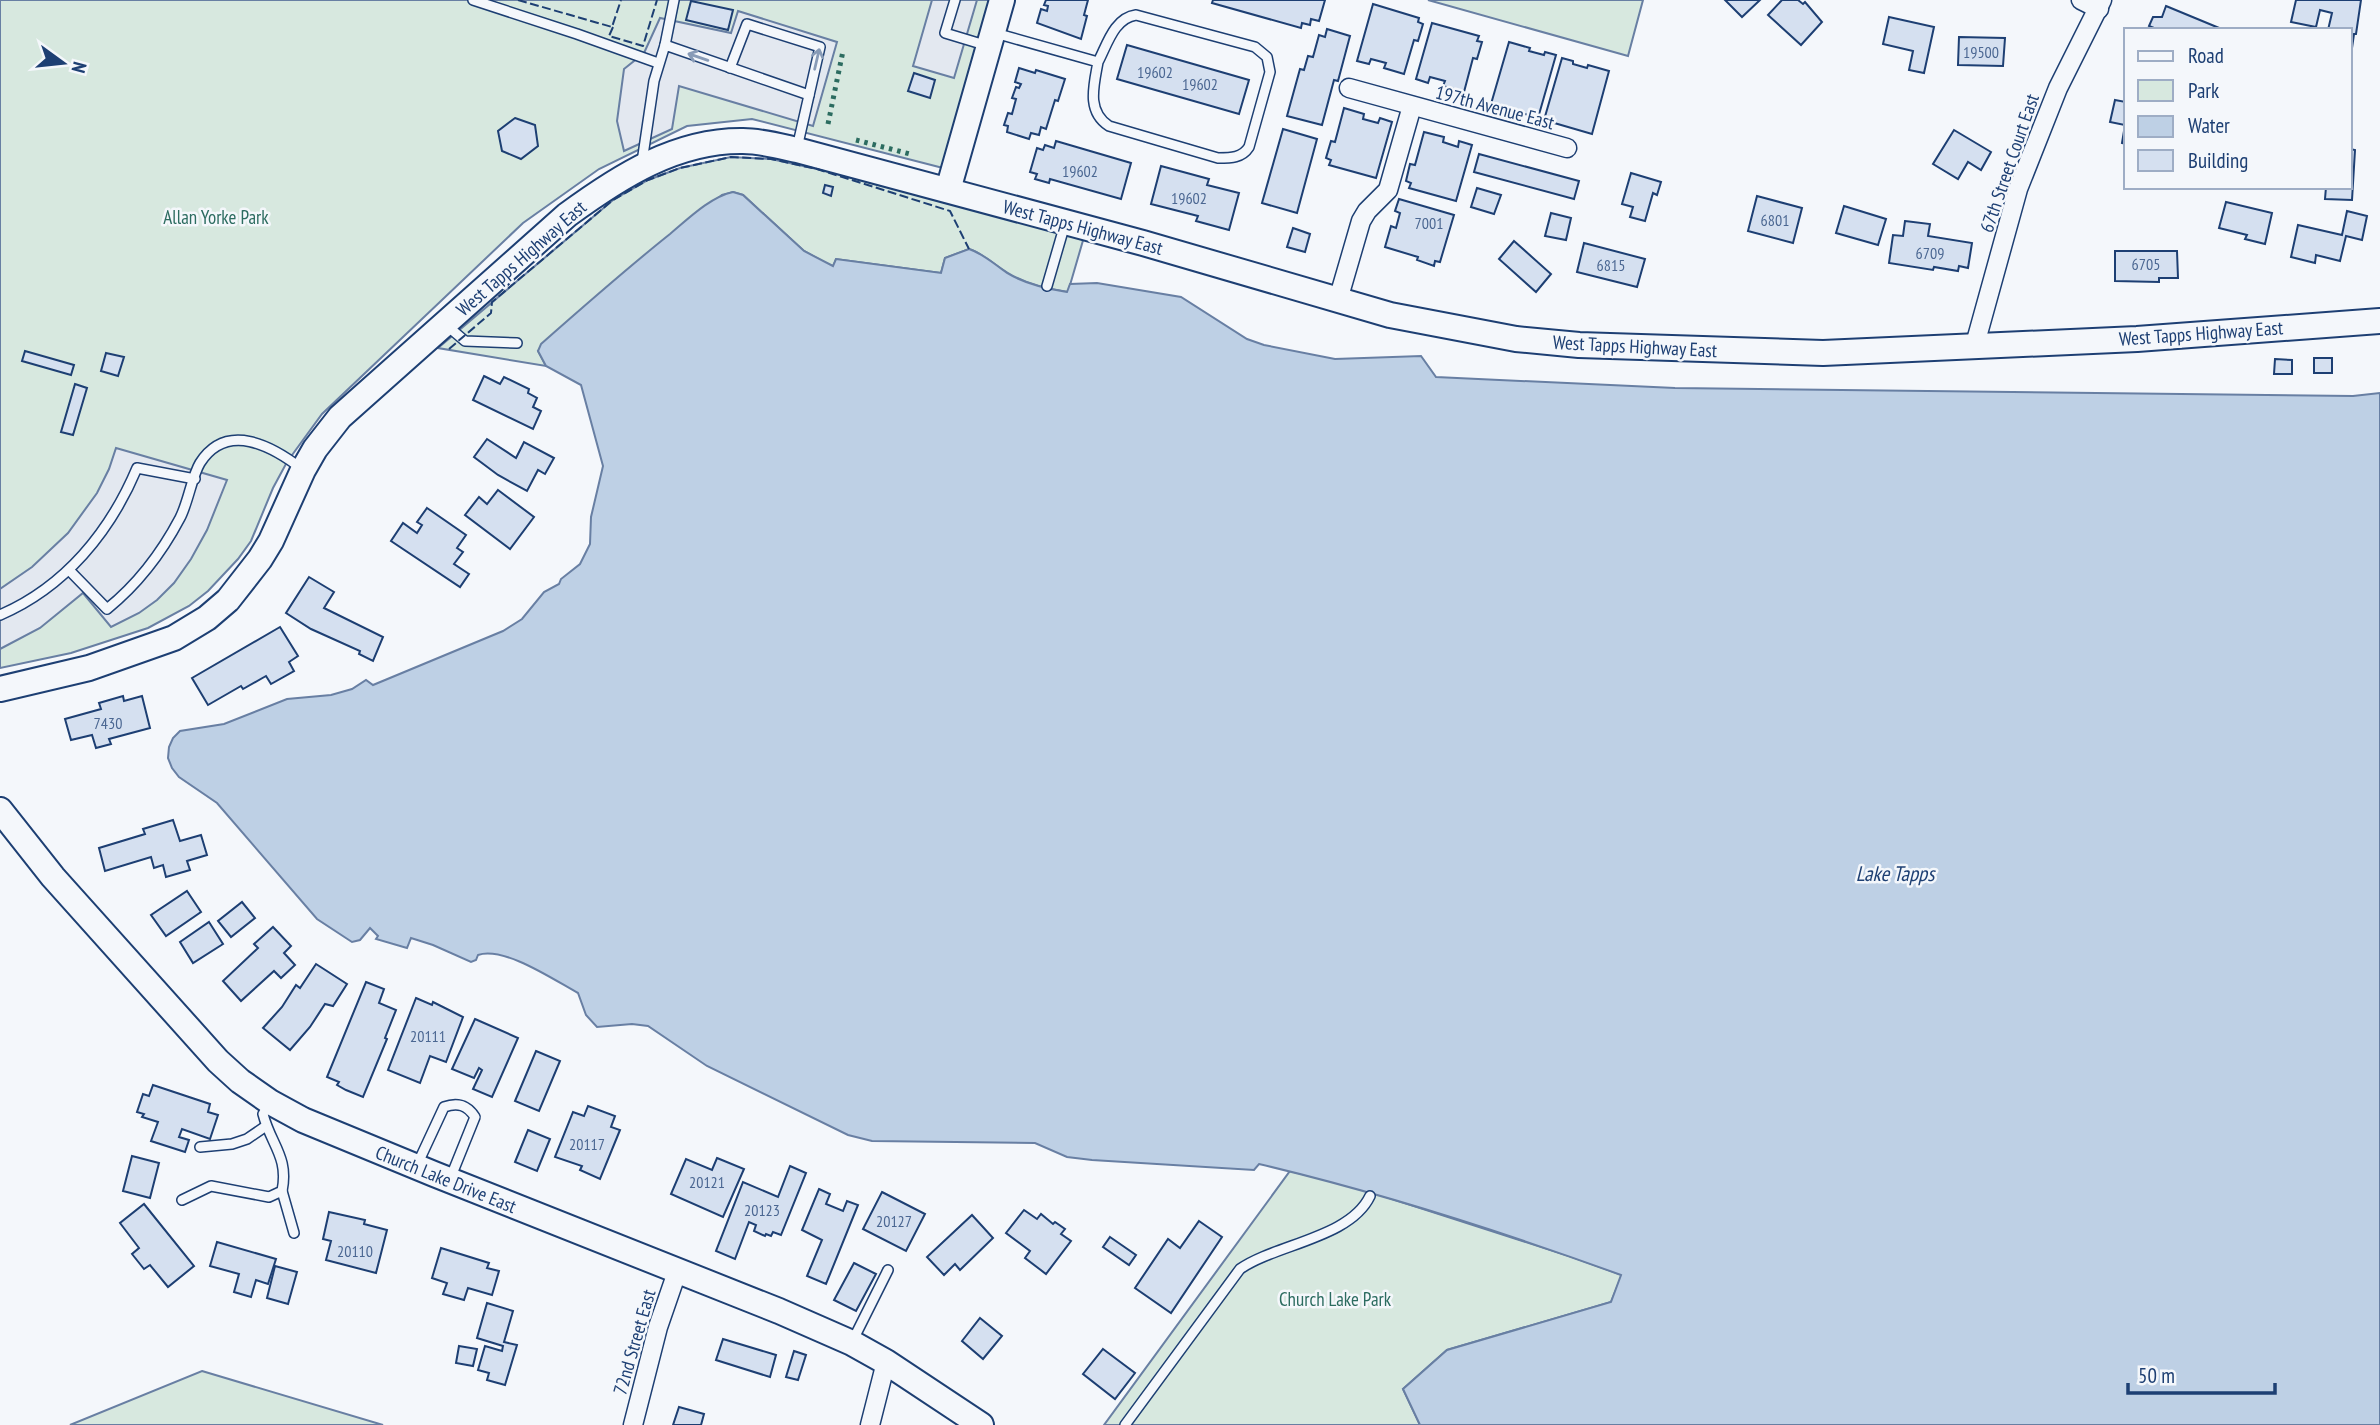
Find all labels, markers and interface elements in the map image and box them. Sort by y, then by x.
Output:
north arrow [28,28,98,98]
legend [2124,28,2352,189]
house number: 19500 [1963,42,1999,62]
text: Road [2188,42,2224,69]
one-way arrow [811,48,824,71]
one-way arrow [688,50,710,62]
text: N [67,59,92,75]
house number: 19602 [1137,62,1173,82]
house number: 19602 [1182,74,1218,94]
text: Park [2188,77,2219,104]
street label: 197th Avenue East [1433,80,1558,135]
street label: 67th Street Court East [1974,90,2044,235]
text: Water [2188,112,2230,139]
text: Building [2188,147,2248,174]
house number: 19602 [1062,161,1098,181]
house number: 19602 [1171,188,1207,208]
street label: West Tapps Highway East [1001,194,1166,260]
street label: West Tapps Highway East [451,195,591,321]
park label: Allan Yorke Park [163,205,269,229]
house number: 6801 [1761,210,1789,230]
house number: 7001 [1415,213,1443,233]
house number: 6709 [1916,243,1944,263]
house number: 6705 [2132,254,2160,274]
house number: 6815 [1597,255,1625,275]
street label: West Tapps Highway East [2118,315,2285,351]
street label: West Tapps Highway East [1552,330,1718,362]
house number: 7430 [94,713,122,733]
water label: Lake Tapps [1856,860,1936,887]
house number: 20111 [410,1026,446,1046]
house number: 20117 [569,1134,605,1154]
street label: Church Lake Drive East [372,1140,521,1218]
house number: 20121 [689,1172,725,1192]
house number: 20123 [744,1200,780,1220]
house number: 20127 [876,1211,912,1231]
house number: 20110 [337,1241,373,1261]
street label: 72nd Street East [608,1286,661,1397]
park label: Church Lake Park [1279,1287,1392,1311]
scale bar [2128,1352,2275,1396]
text: 50 m [2138,1362,2175,1389]

